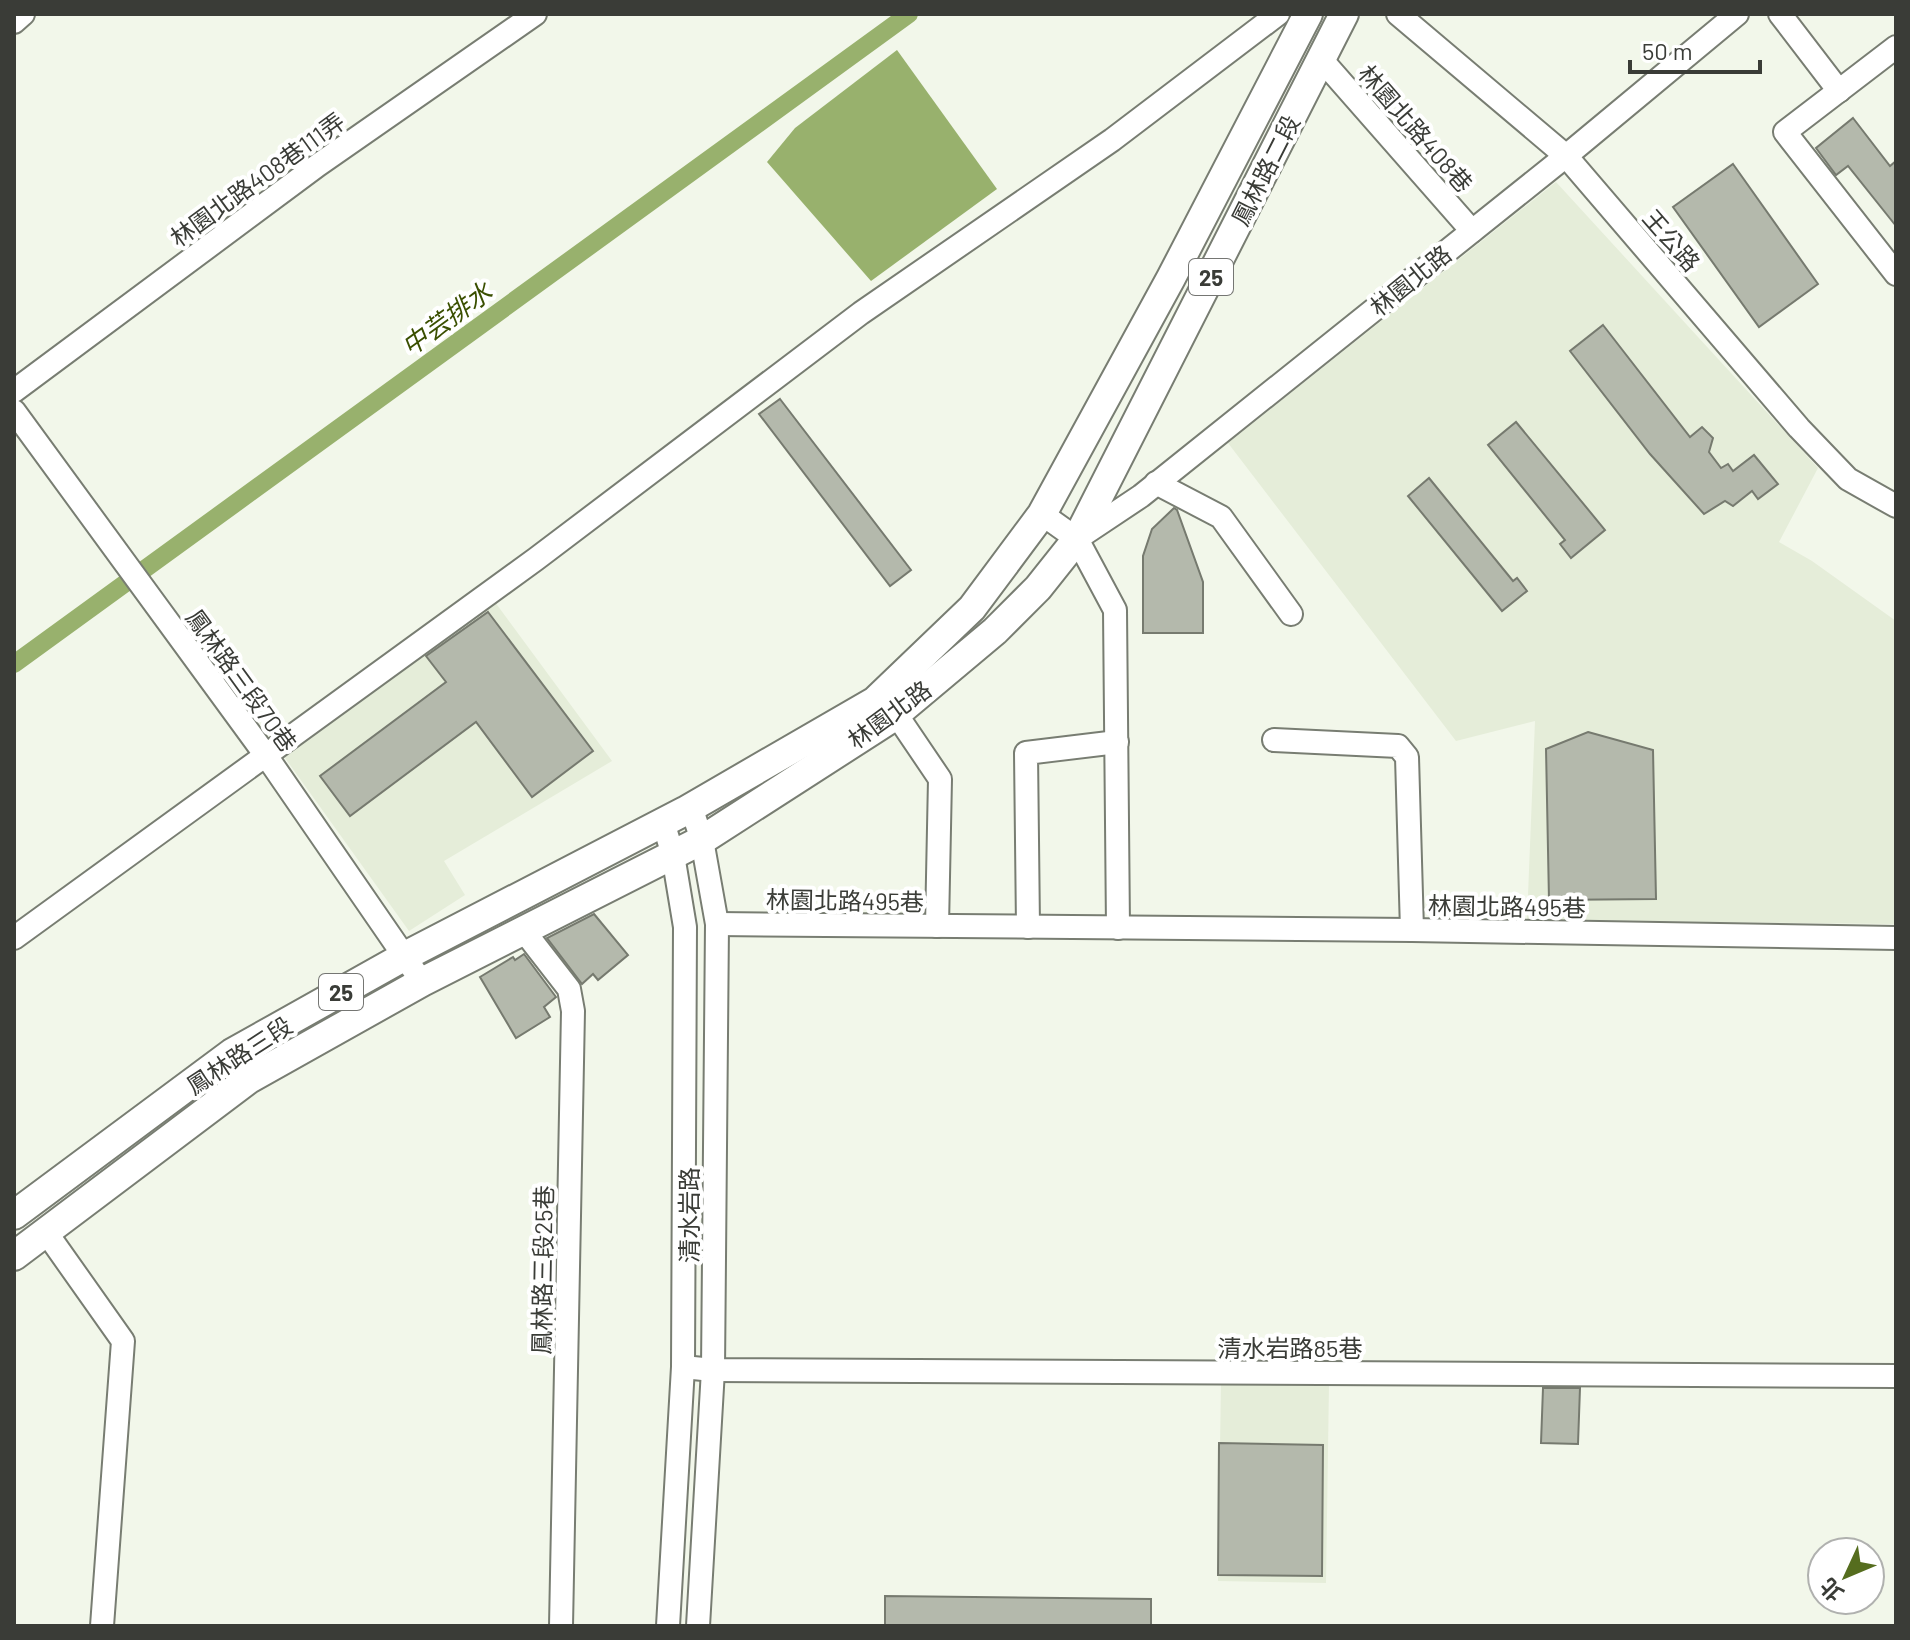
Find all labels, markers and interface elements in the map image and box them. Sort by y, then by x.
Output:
scale bar [1630,24,1760,74]
text: 50 m [1642,36,1693,65]
street label: 林園北路408巷 [1353,58,1479,198]
street label: 林園北路408巷111弄 [164,106,350,252]
street label: 鳳林路二段 [1225,110,1305,230]
street label: 王公路 [1637,203,1707,277]
street label: 林園北路 [1364,239,1456,321]
road number: 25 [1189,259,1233,295]
water label: 中芸排水 [395,274,498,361]
street label: 鳳林路三段70巷 [181,603,303,757]
street label: 林園北路 [842,674,936,754]
street label: 林園北路495巷 [766,884,924,916]
street label: 林園北路495巷 [1428,890,1586,922]
road number: 25 [319,974,363,1010]
street label: 鳳林路三段 [181,1010,297,1100]
street label: 清水岩路 [674,1167,703,1263]
street label: 鳳林路三段25巷 [526,1185,558,1355]
street label: 清水岩路85巷 [1218,1333,1362,1362]
north arrow [1806,1536,1886,1616]
text: 北 [1814,1574,1848,1608]

